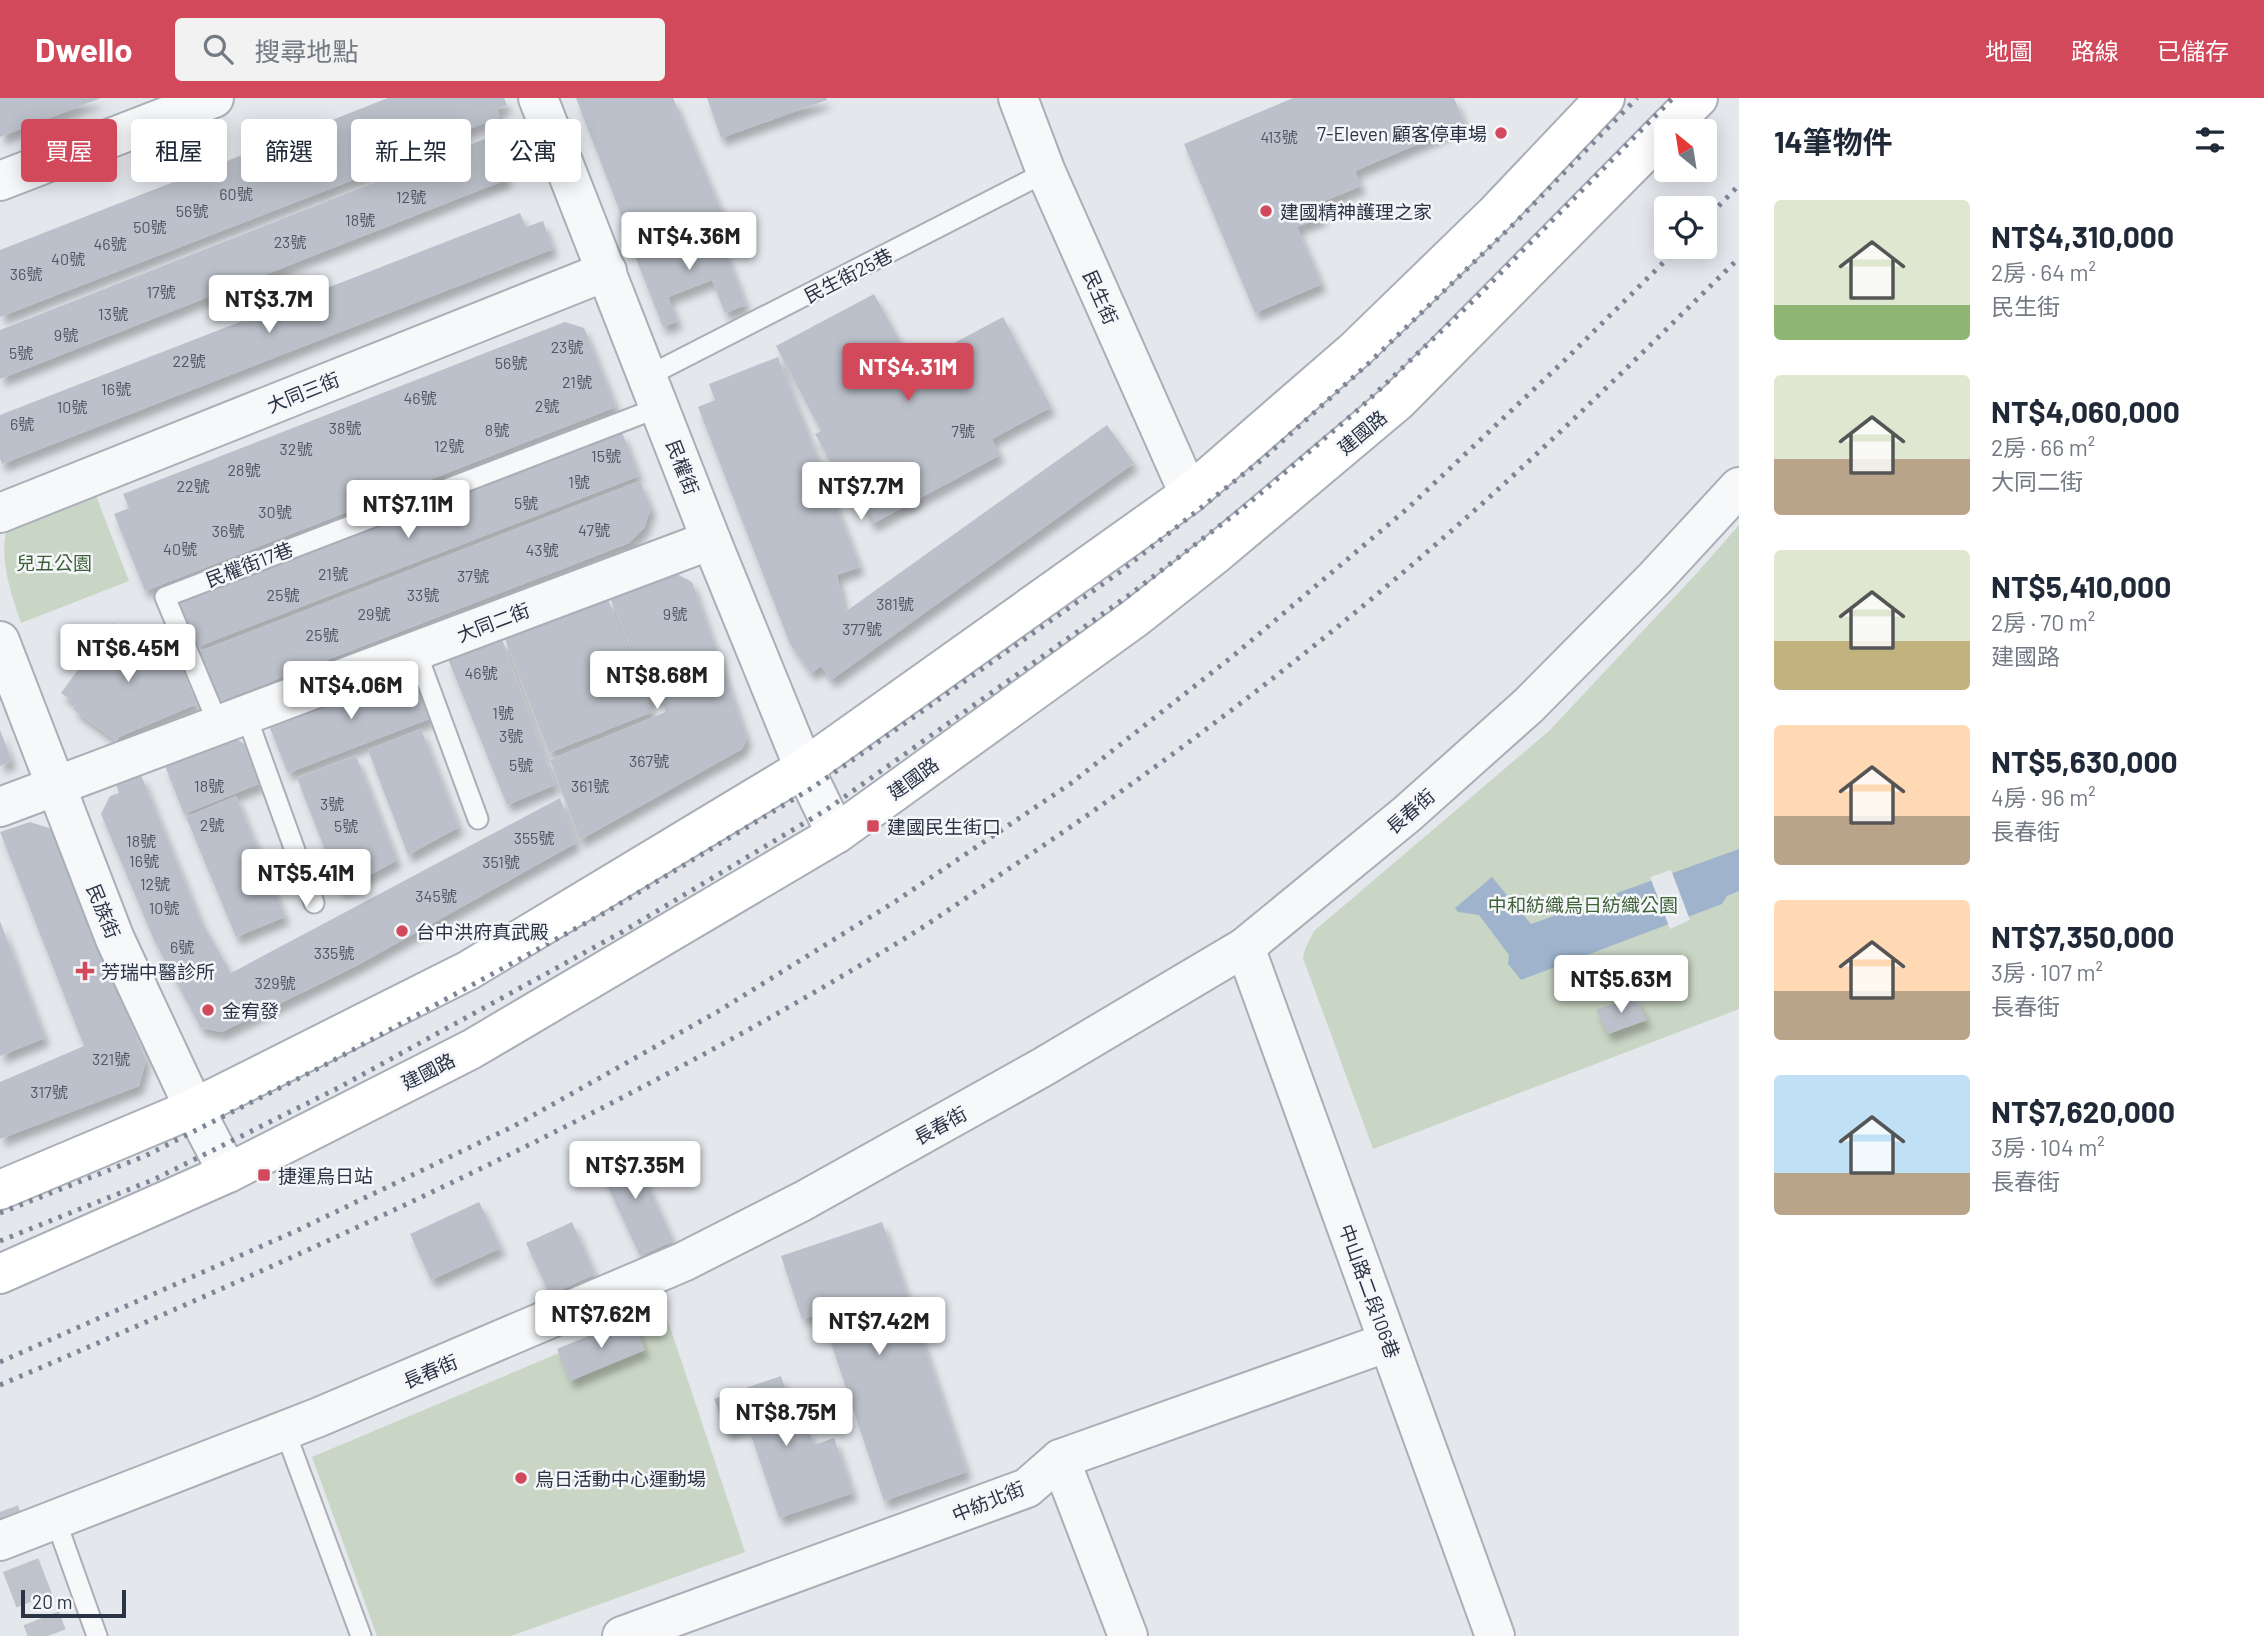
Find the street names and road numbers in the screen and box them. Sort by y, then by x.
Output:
street label: 民生街25巷 [800,243,896,307]
street label: 民生街 [1079,266,1123,328]
street label: 大同三街 [263,367,343,417]
street label: 建國路 [1333,405,1391,459]
street label: 民權街 [662,436,704,498]
street label: 民權街17巷 [202,537,296,591]
street label: 大同二街 [453,598,533,646]
street label: 建國路 [883,752,943,804]
street label: 長春街 [1381,784,1439,838]
street label: 民族街 [83,880,125,942]
street label: 建國路 [397,1048,459,1094]
street label: 長春街 [909,1101,971,1149]
street label: 中山路二段106巷 [1335,1221,1405,1361]
street label: 長春街 [399,1349,461,1393]
street label: 中紡北街 [948,1476,1028,1526]

